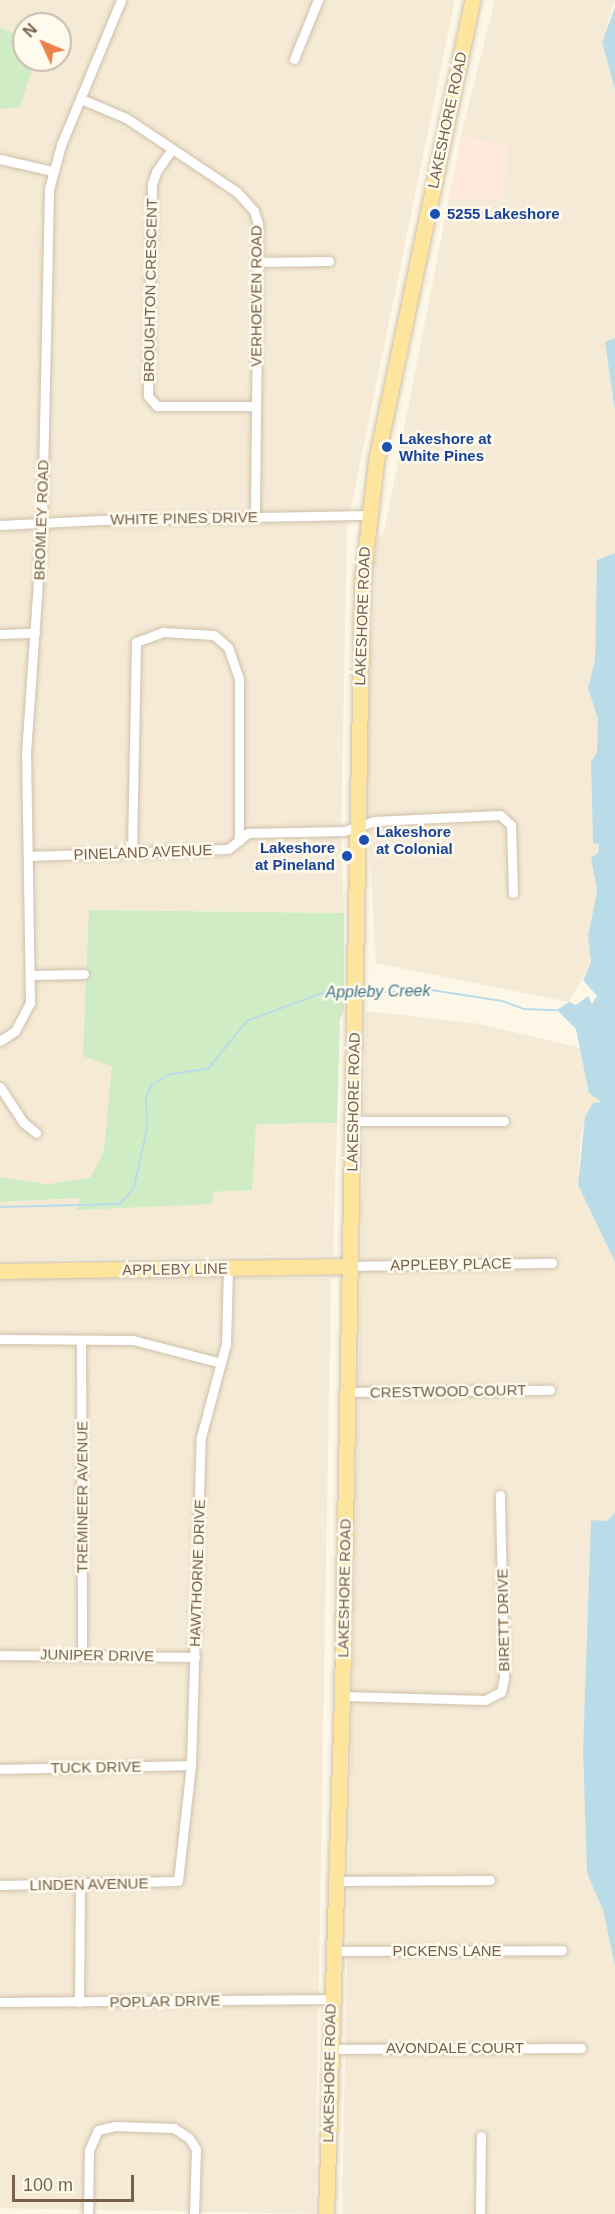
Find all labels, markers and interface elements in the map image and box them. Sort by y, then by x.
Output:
north arrow [12,12,72,72]
text: N [20,20,40,41]
street label: LAKESHORE ROAD [424,50,470,190]
street label: BROUGHTON CRESCENT [139,198,161,382]
place label: 5255 Lakeshore [447,205,560,223]
marker: 5255 Lakeshore [428,207,442,221]
street label: VERHOEVEN ROAD [247,225,265,367]
place label: Lakeshore at White Pines [399,429,492,464]
marker: Lakeshore at White Pines [380,440,394,454]
street label: BROMLEY ROAD [30,459,52,581]
street label: WHITE PINES DRIVE [110,508,258,528]
street label: LAKESHORE ROAD [351,546,373,686]
place label: Lakeshore at Colonial [376,822,453,857]
marker: Lakeshore at Colonial [357,833,371,847]
place label: Lakeshore at Pineland [255,838,335,873]
street label: PINELAND AVENUE [73,841,213,863]
marker: Lakeshore at Pineland [340,849,354,863]
water label: Appleby Creek [325,981,431,1003]
street label: LAKESHORE ROAD [343,1032,363,1172]
street label: APPLEBY PLACE [390,1254,512,1274]
street label: APPLEBY LINE [122,1259,228,1279]
street label: CRESTWOOD COURT [370,1381,526,1401]
street label: TREMINEER AVENUE [73,1420,91,1574]
street label: HAWTHORNE DRIVE [185,1499,209,1647]
street label: LAKESHORE ROAD [334,1518,354,1658]
street label: BIRETT DRIVE [493,1568,513,1672]
street label: JUNIPER DRIVE [40,1645,154,1665]
street label: TUCK DRIVE [50,1757,142,1777]
street label: LINDEN AVENUE [29,1874,149,1894]
street label: PICKENS LANE [392,1942,502,1960]
street label: POPLAR DRIVE [109,1991,221,2011]
street label: LAKESHORE ROAD [319,2003,339,2143]
street label: AVONDALE COURT [386,2039,524,2057]
scale bar [15,2163,136,2201]
text: 100 m [23,2175,73,2195]

